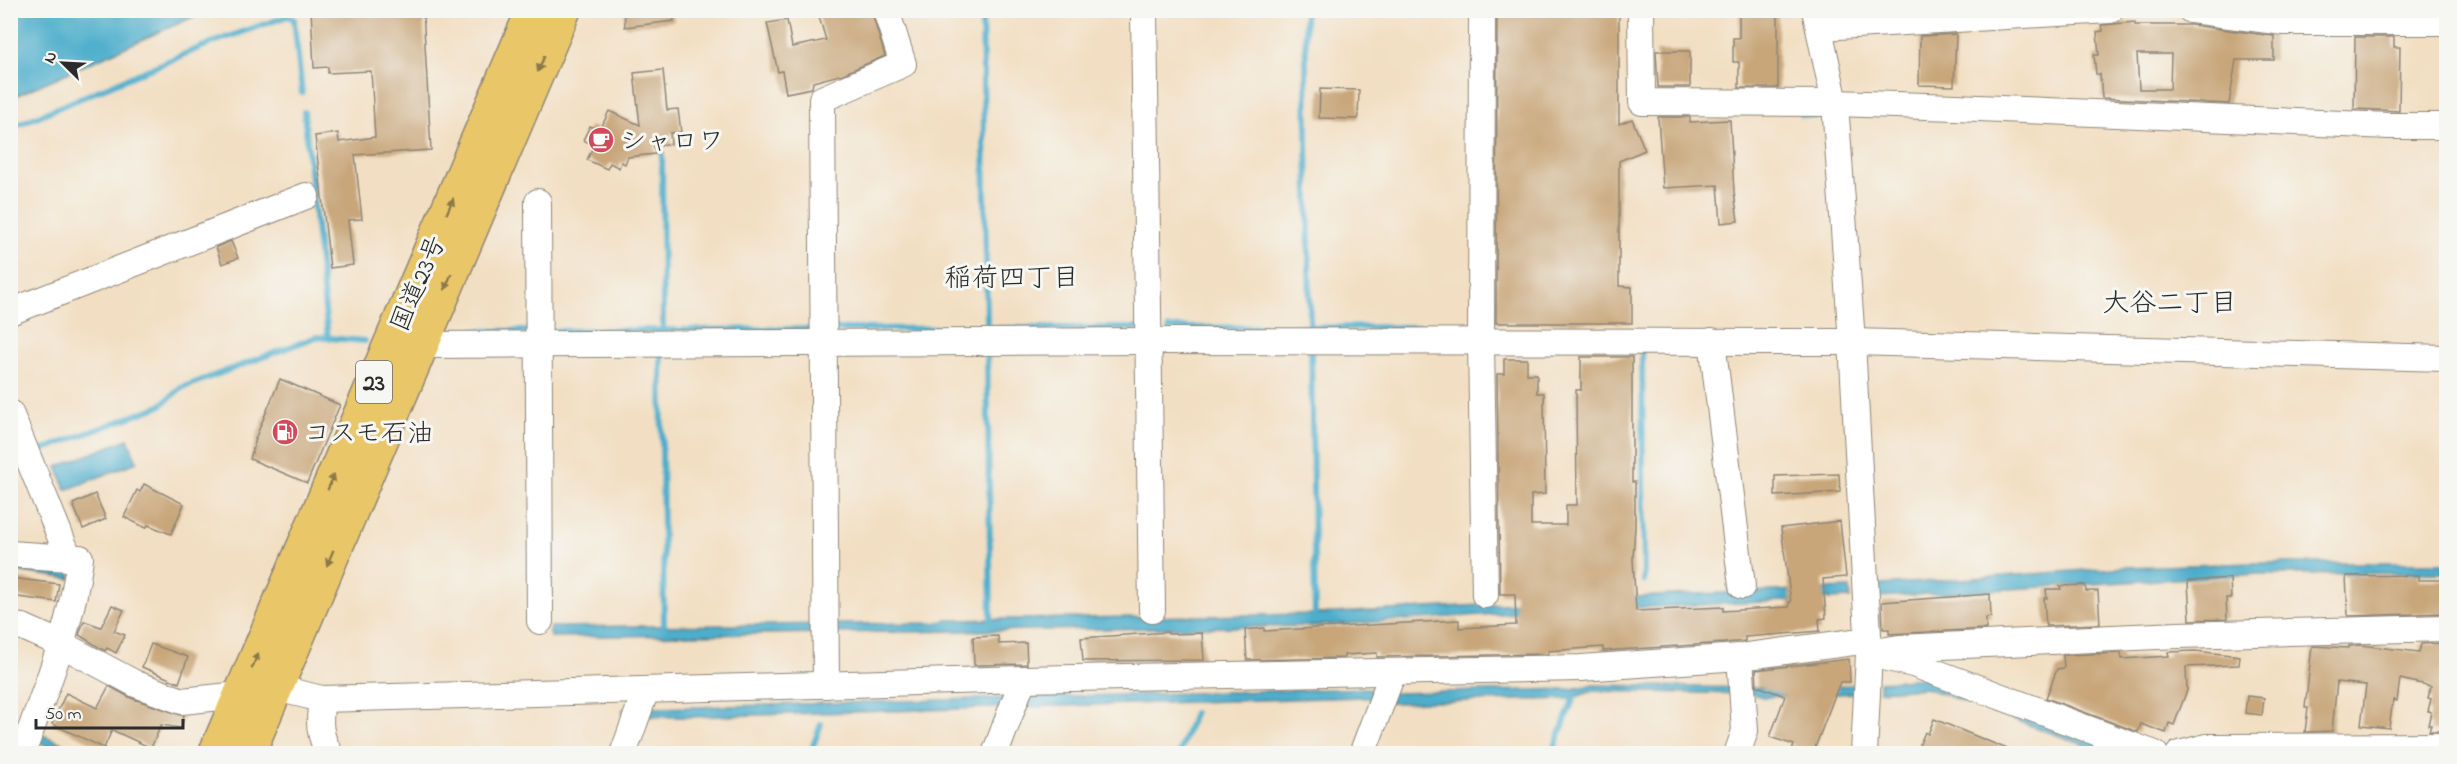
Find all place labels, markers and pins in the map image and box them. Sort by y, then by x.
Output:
place label: シャロワ [620,124,724,162]
cafe icon: シャロワ [586,125,616,155]
place label: コスモ石油 [304,416,433,454]
fuel station icon: コスモ石油 [270,417,300,447]

